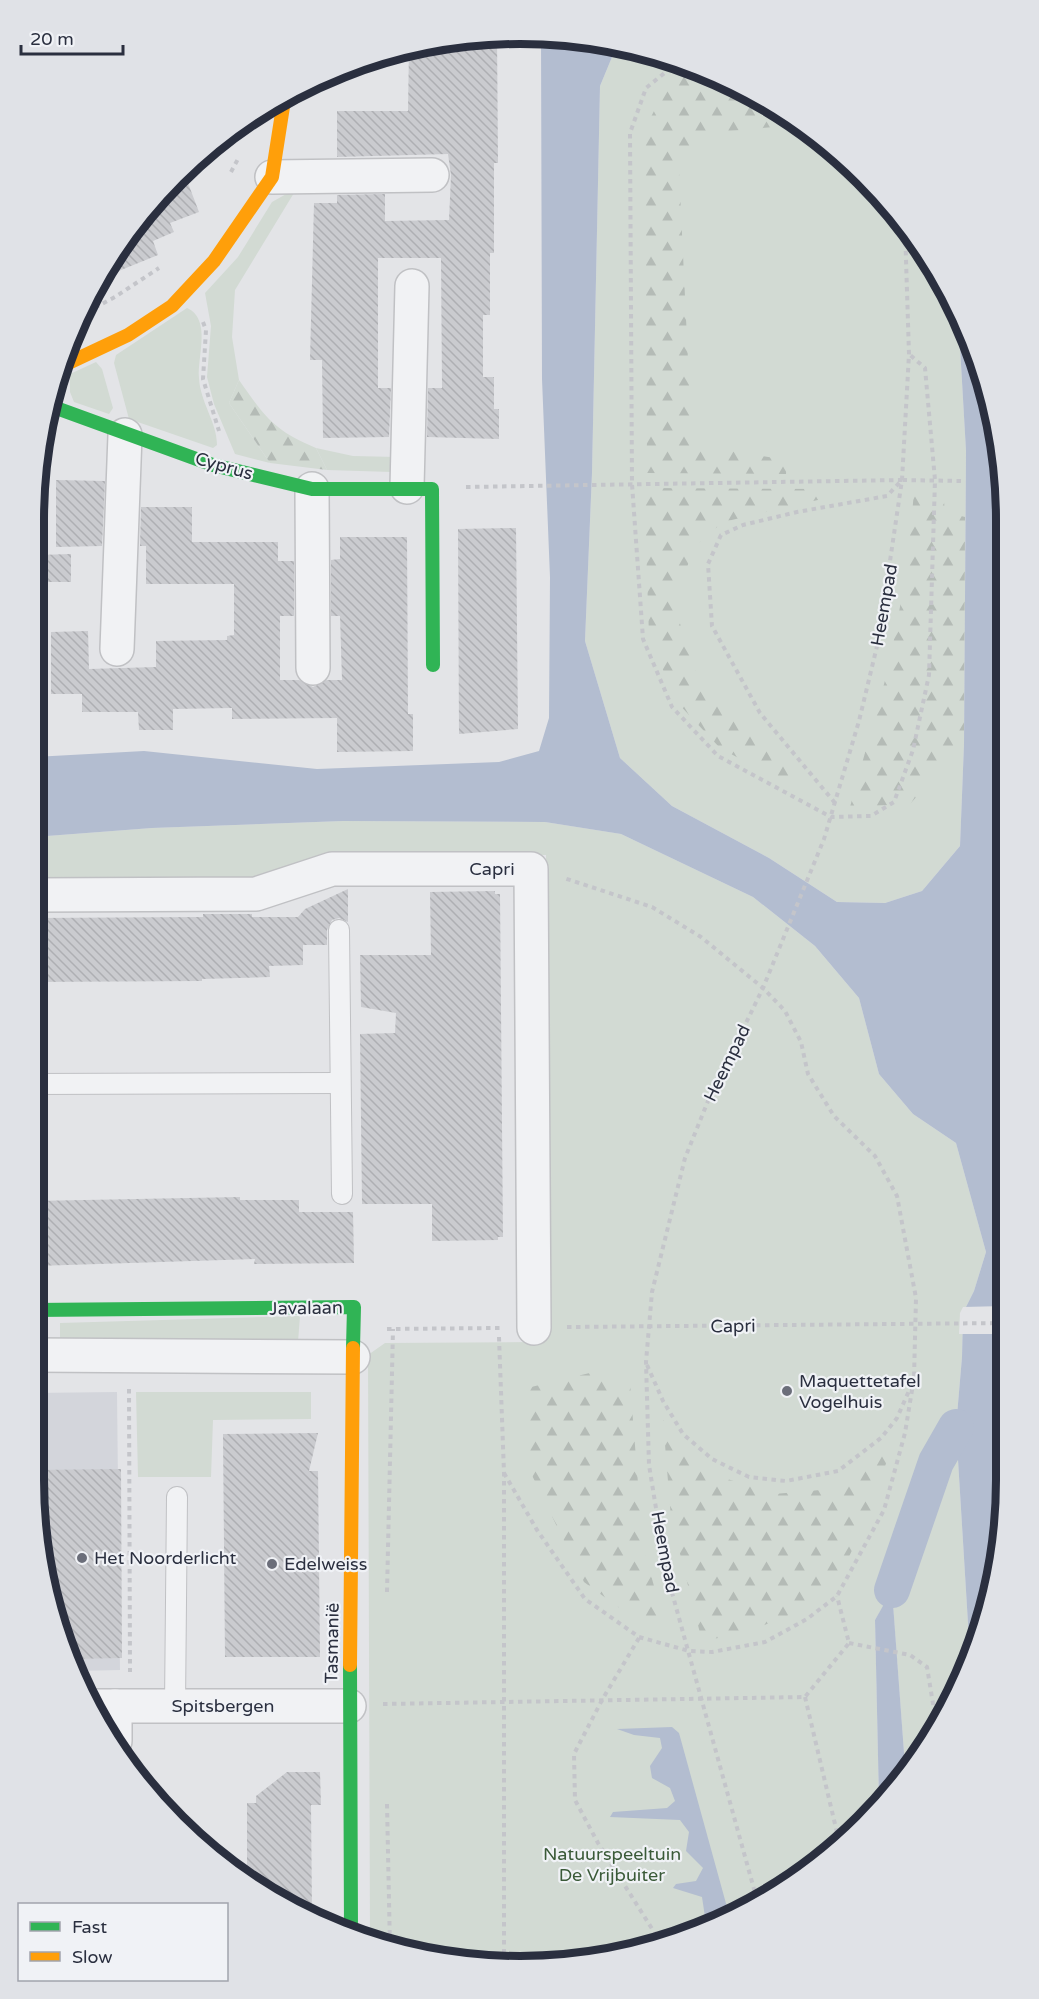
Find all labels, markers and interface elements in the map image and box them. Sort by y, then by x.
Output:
scale bar [21,18,123,56]
text: 20 m [30,28,74,50]
street label: Cyprus [193,447,255,485]
street label: Heempad [866,562,902,648]
street label: Capri [469,858,515,880]
street label: Heempad [699,1021,755,1105]
street label: Javalaan [269,1296,343,1320]
street label: Capri [710,1315,756,1337]
place label: Maquettetafel Vogelhuis [799,1370,921,1413]
marker: Maquettetafel Vogelhuis [780,1384,794,1398]
street label: Heempad [646,1509,684,1595]
place label: Het Noorderlicht [94,1547,237,1569]
marker: Het Noorderlicht [75,1551,89,1565]
place label: Edelweiss [284,1553,367,1575]
marker: Edelweiss [265,1557,279,1571]
street label: Tasmanië [320,1603,344,1683]
street label: Spitsbergen [172,1695,274,1717]
park label: Natuurspeeltuin De Vrijbuiter [543,1843,681,1886]
legend [18,1903,228,1981]
text: Fast [72,1916,107,1938]
text: Slow [72,1946,113,1968]

